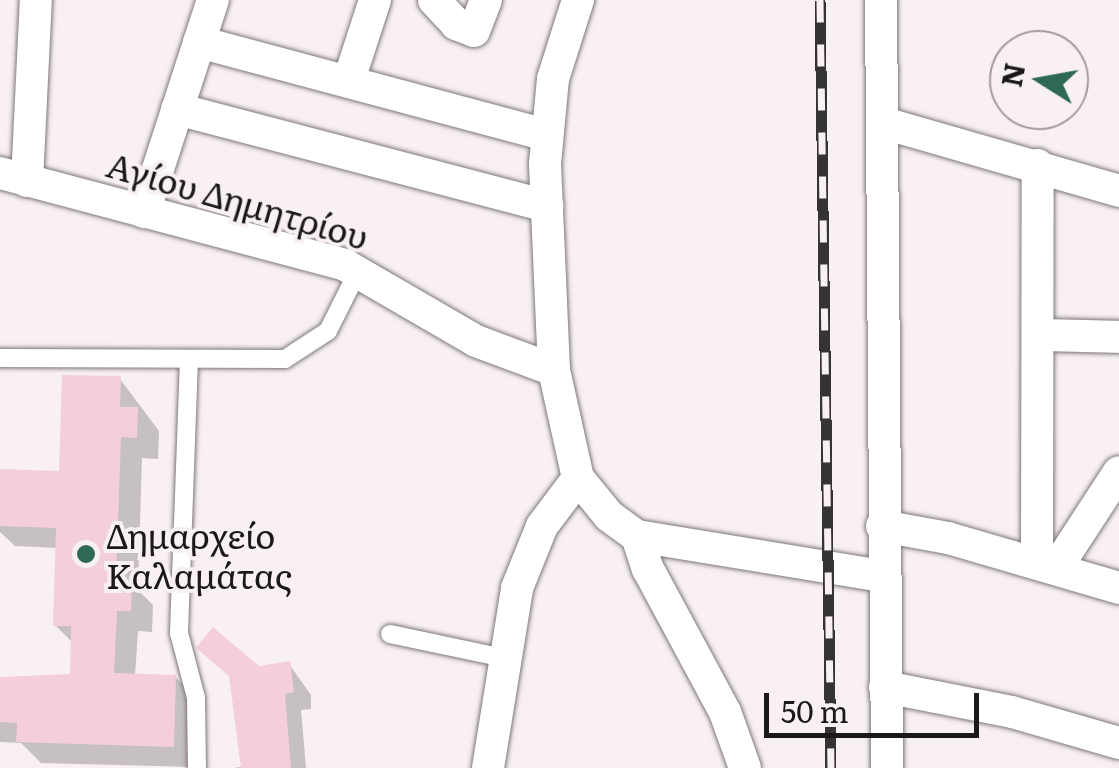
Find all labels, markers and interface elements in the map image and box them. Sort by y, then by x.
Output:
north arrow [989,30,1089,130]
text: N [989,59,1034,90]
street label: Αγίου Δημητρίου [102,142,374,256]
place label: Δημαρχείο Καλαμάτας [106,513,292,595]
marker: Δημαρχείο Καλαμάτας [75,543,97,565]
scale bar [769,673,984,735]
text: 50 m [781,688,849,732]

